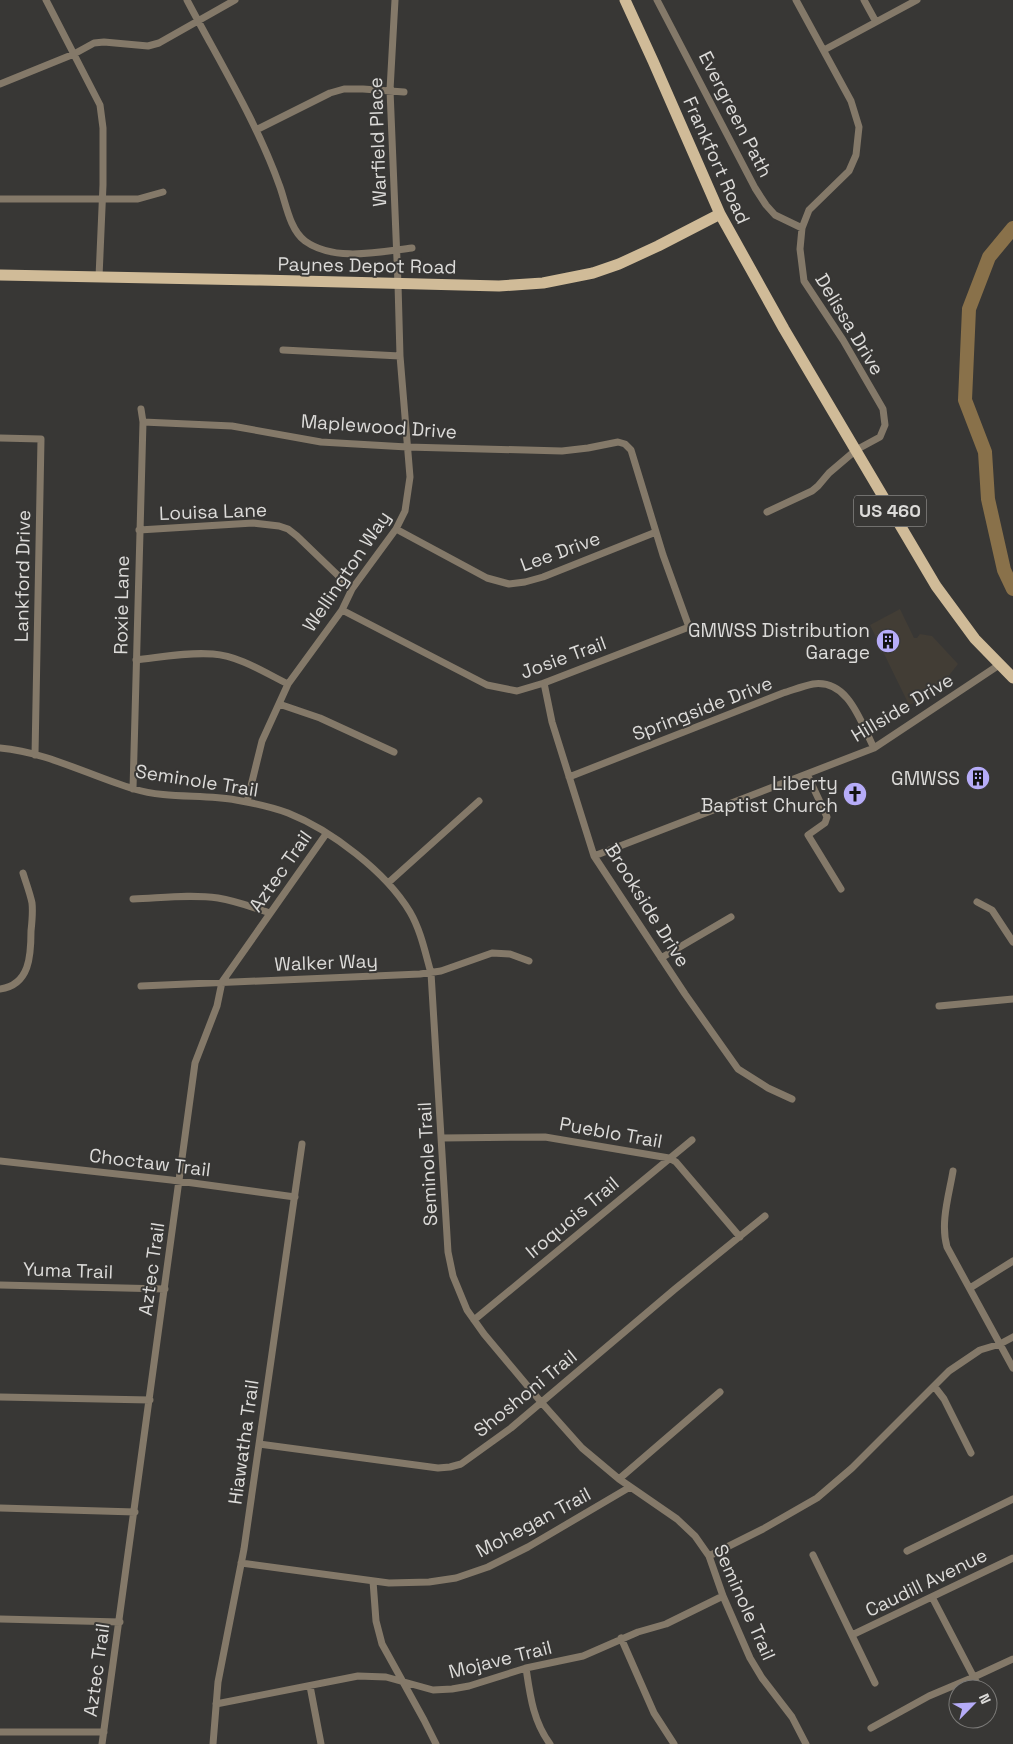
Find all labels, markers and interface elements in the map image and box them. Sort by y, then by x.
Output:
street label: Evergreen Path [693,47,778,182]
street label: Warfield Place [363,77,392,207]
street label: Frankfort Road [677,93,756,228]
street label: Paynes Depot Road [277,251,457,280]
street label: Delissa Drive [809,269,890,380]
street label: Maplewood Drive [300,409,458,444]
road number: US 460 [854,496,926,526]
street label: Louisa Lane [158,497,268,526]
street label: Wellington Way [297,506,396,637]
street label: Lankford Drive [9,510,36,642]
street label: Lee Drive [517,525,604,577]
street label: Roxie Lane [108,555,135,655]
place label: GMWSS Distribution Garage [688,618,870,665]
building icon: GMWSS Distribution Garage [875,628,901,654]
street label: Josie Trail [517,630,610,685]
street label: Hillside Drive [847,667,958,748]
street label: Springside Drive [629,670,776,747]
street label: Seminole Trail [134,758,260,803]
building icon: GMWSS [965,765,991,791]
place label: GMWSS [891,766,960,791]
place label: Liberty Baptist Church [701,771,838,818]
church icon: Liberty Baptist Church [842,781,868,807]
street label: Aztec Trail [243,826,318,917]
street label: Brookside Drive [600,839,696,972]
street label: Walker Way [274,948,378,977]
street label: Seminole Trail [412,1101,443,1227]
street label: Pueblo Trail [557,1111,664,1154]
street label: Choctaw Trail [88,1143,212,1182]
street label: Iroquois Trail [520,1171,624,1264]
street label: Aztec Trail [133,1221,170,1317]
street label: Yuma Trail [22,1256,114,1285]
street label: Shoshoni Trail [469,1344,582,1443]
street label: Hiawatha Trail [222,1378,265,1506]
street label: Mohegan Trail [471,1482,595,1563]
street label: Seminole Trail [708,1540,781,1664]
street label: Caudill Avenue [861,1542,991,1623]
street label: Aztec Trail [78,1622,115,1718]
street label: Mojave Trail [446,1635,554,1684]
north arrow [948,1679,998,1729]
text: N [975,1691,995,1707]

